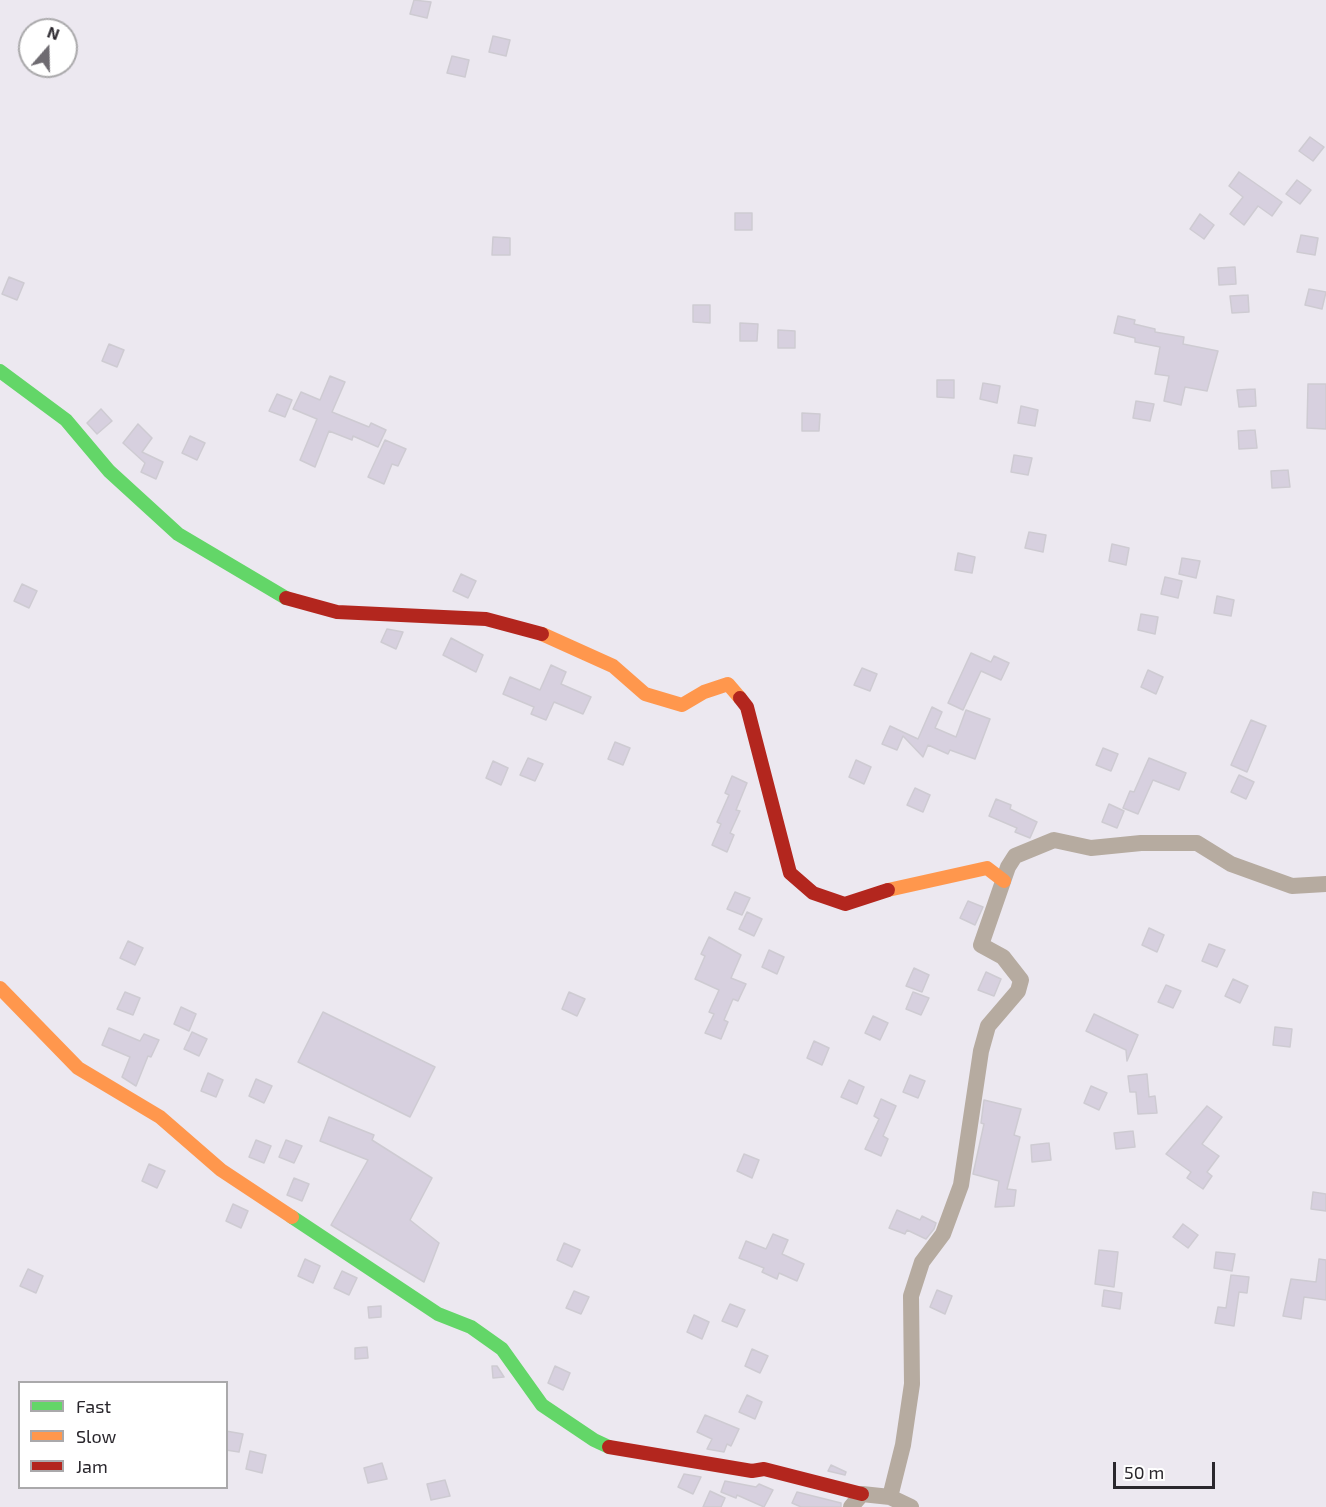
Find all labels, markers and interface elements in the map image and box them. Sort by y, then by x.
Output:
north arrow [18,18,78,78]
text: N [45,22,62,43]
legend [18,1381,228,1489]
text: Fast [76,1395,111,1417]
text: Slow [76,1425,116,1447]
scale bar [1116,1450,1218,1488]
text: Jam [76,1455,108,1477]
text: 50 m [1124,1461,1164,1483]

